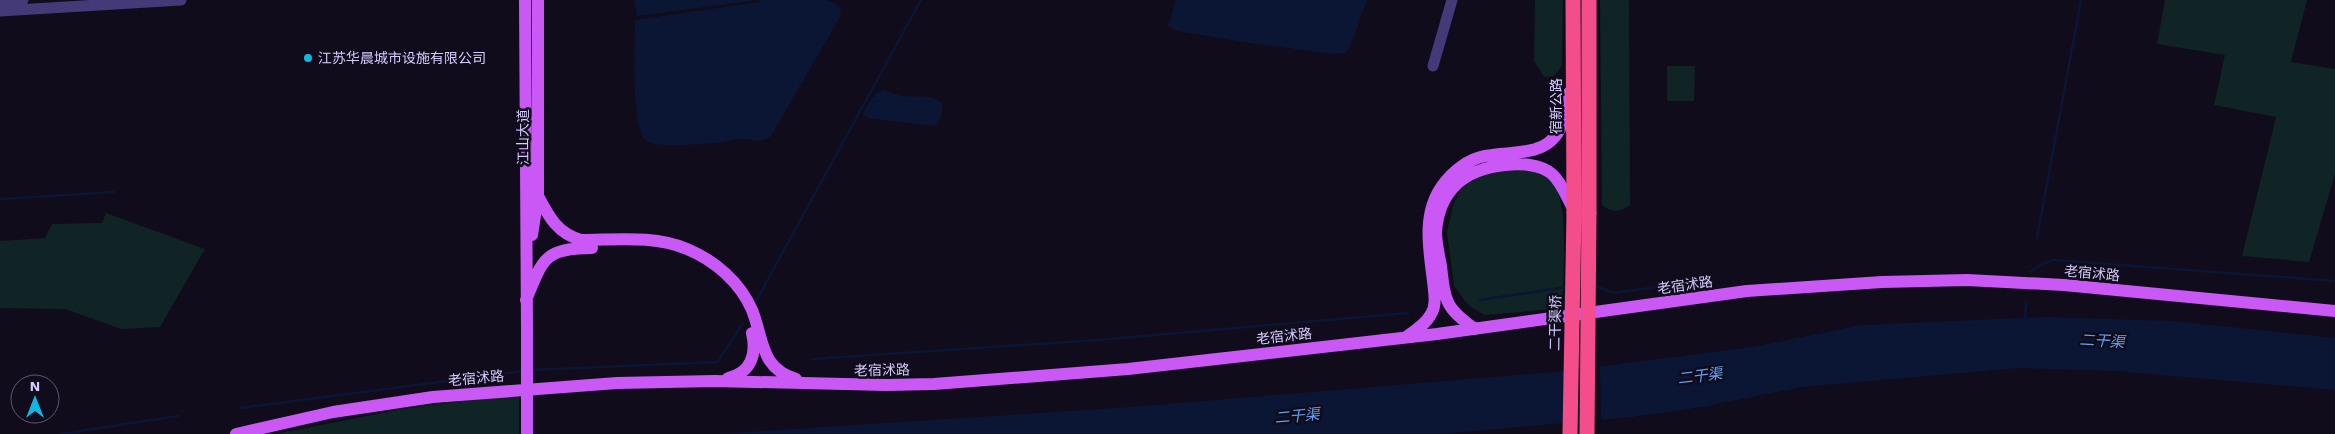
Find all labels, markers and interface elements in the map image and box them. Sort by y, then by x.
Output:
place label: 江苏华晨城市设施有限公司 [318,50,486,66]
marker: 江苏华晨城市设施有限公司 [302,52,314,64]
street label: 宿新公路 [1548,78,1564,134]
street label: 江山大道 [515,109,531,165]
street label: 老宿沭路 [2063,263,2121,283]
street label: 老宿沭路 [1656,273,1714,297]
street label: 二干渠桥 [1547,295,1563,351]
street label: 老宿沭路 [1255,325,1313,347]
water label: 二干渠 [2079,331,2127,351]
street label: 老宿沭路 [854,362,910,378]
water label: 二干渠 [1677,364,1725,388]
street label: 老宿沭路 [447,368,505,388]
north arrow [10,374,60,424]
text: N [30,378,40,394]
water label: 二干渠 [1274,405,1322,427]

